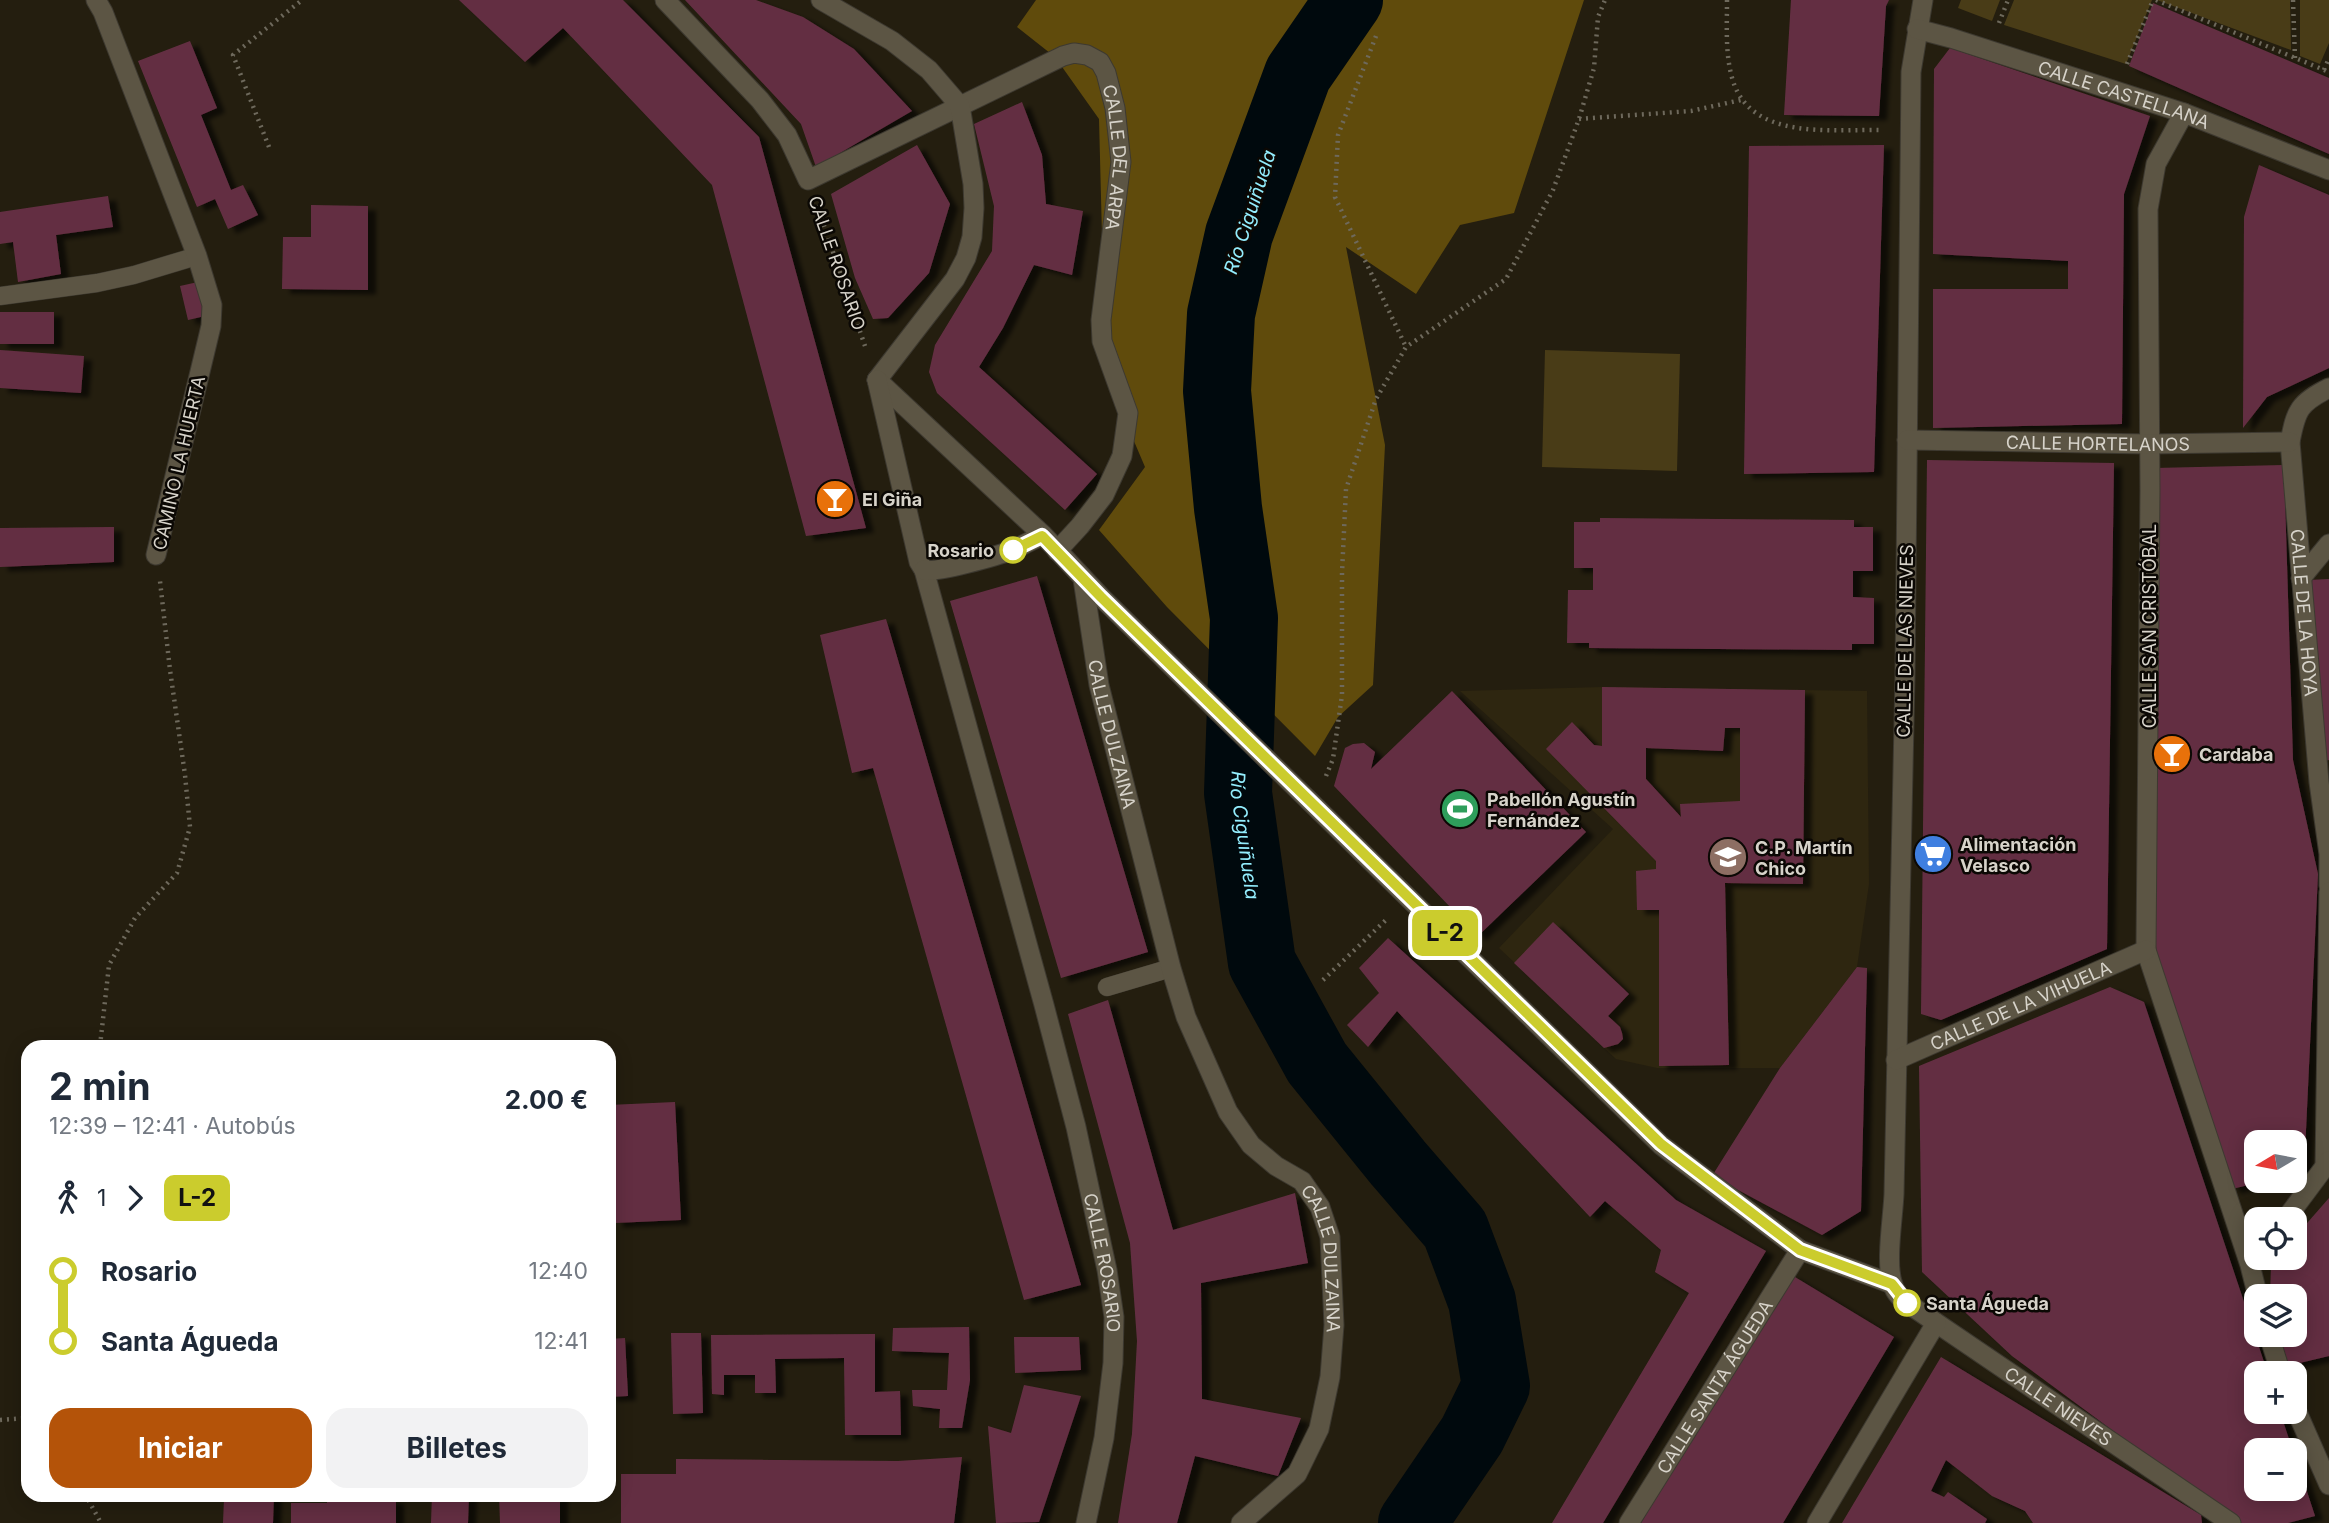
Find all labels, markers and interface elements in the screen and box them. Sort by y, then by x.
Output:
street label: CALLE CASTELLANA [2035,56,2213,133]
street label: CALLE DEL ARPA [1099,82,1132,232]
water label: Río Ciguiñuela [1219,147,1281,277]
street label: CALLE ROSARIO [804,193,870,333]
street label: CAMINO LA HUERTA [149,374,209,552]
street label: CALLE HORTELANOS [2006,431,2190,455]
bar icon: El Giña [814,478,856,520]
place label: El Giña [862,489,922,510]
street label: CALLE SAN CRISTÓBAL [2138,524,2160,728]
street label: CALLE DE LA HOYA [2287,528,2322,697]
marker: Rosario [1000,537,1026,563]
place label: Rosario [927,540,994,561]
street label: CALLE DE LAS NIEVES [1893,544,1917,738]
street label: CALLE DULZAINA [1085,658,1141,811]
bar icon: Cardaba [2151,733,2193,775]
place label: Cardaba [2199,744,2273,765]
water label: Río Ciguiñuela [1226,771,1264,901]
sports icon: Pabellón Agustín Fernández [1439,788,1481,830]
place label: Pabellón Agustín Fernández [1487,789,1636,831]
supermarket icon: Alimentación Velasco [1912,833,1954,875]
place label: Alimentación Velasco [1960,834,2076,876]
school or university icon: C.P. Martín Chico [1707,836,1749,878]
place label: C.P. Martín Chico [1755,837,1853,879]
line badge: L-2 [1405,910,1485,956]
text: L-2 [1426,918,1464,947]
street label: CALLE DE LA VIHUELA [1927,956,2114,1054]
text: 2 min [49,1063,151,1109]
text: 2.00 € [505,1084,588,1115]
text: 12:39 – 12:41 · Autobús [49,1112,296,1140]
north arrow [2244,1130,2306,1194]
map controls [2244,1130,2307,1501]
icon: walk [49,1179,87,1217]
icon: forward [116,1179,154,1217]
street label: CALLE DULZAINA [1297,1180,1345,1334]
text: L-2 [178,1183,216,1212]
text: 1 [97,1184,106,1212]
street label: CALLE ROSARIO [1080,1191,1125,1332]
button: locate [2244,1207,2307,1270]
text: Rosario [101,1256,197,1287]
text: 12:40 [529,1257,588,1285]
button: layers [2244,1284,2307,1347]
marker: Santa Águeda [1894,1290,1920,1316]
place label: Santa Águeda [1926,1293,2049,1314]
street label: CALLE SANTA ÁGUEDA [1652,1296,1777,1477]
text: Santa Águeda [101,1326,279,1357]
text: 12:41 [534,1327,588,1355]
button: + [2244,1361,2307,1424]
street label: CALLE NIEVES [2001,1362,2116,1450]
button: Iniciar [49,1408,312,1488]
button: Billetes [326,1408,588,1488]
button: − [2244,1438,2307,1501]

